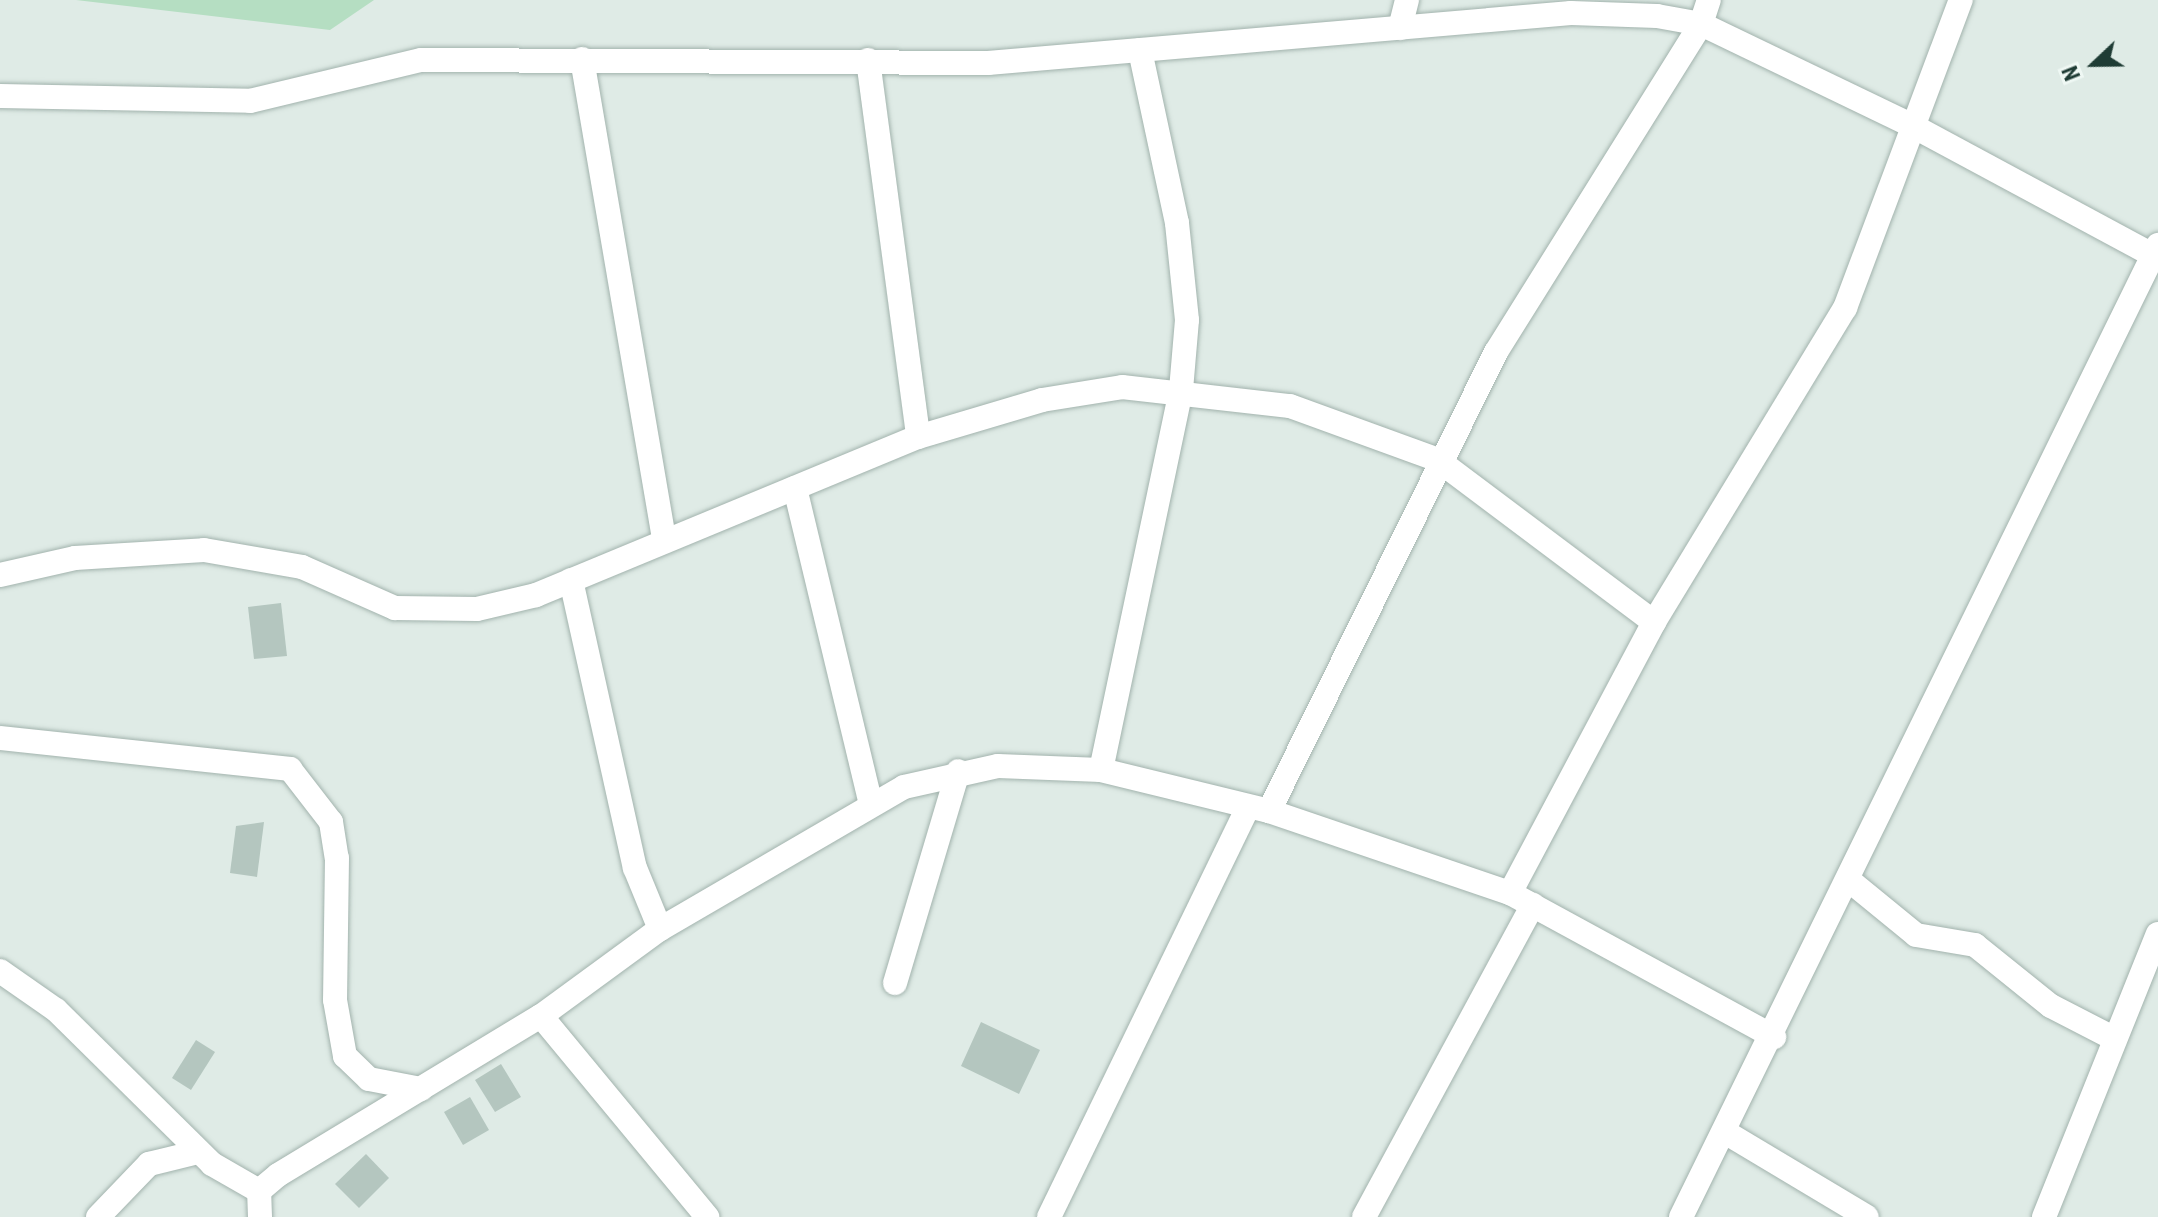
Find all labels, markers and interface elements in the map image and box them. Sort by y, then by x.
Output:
north arrow [2054,24,2134,104]
text: N [2057,62,2085,84]

